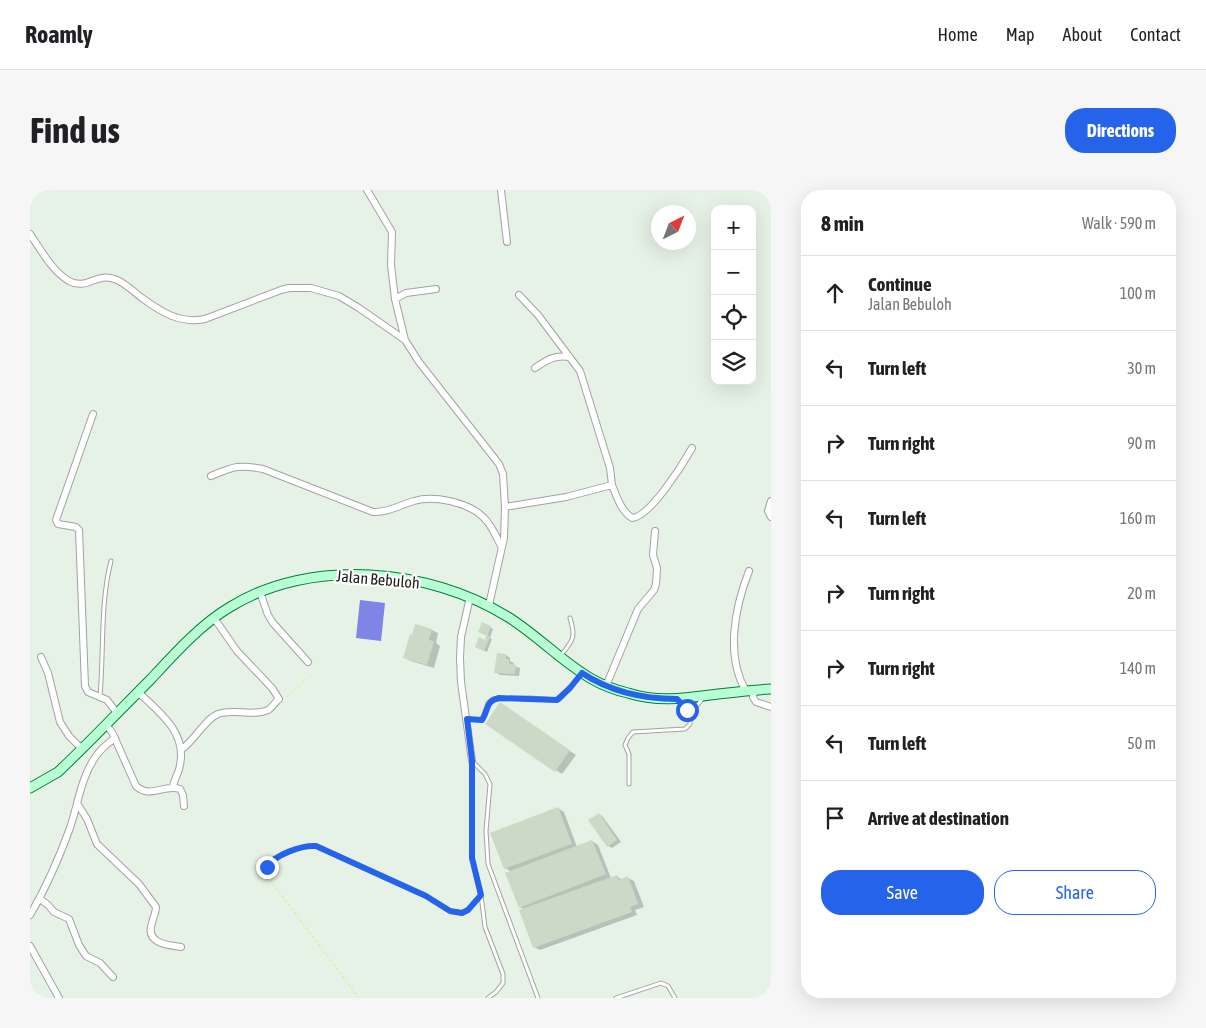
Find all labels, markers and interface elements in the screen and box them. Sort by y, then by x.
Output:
text: Roamly [25,21,93,48]
text: Home [938,24,978,45]
text: Map [1006,24,1035,45]
text: About [1063,24,1102,45]
text: Contact [1130,24,1181,45]
button: Directions [1065,108,1176,153]
text: Find us [30,110,120,150]
north arrow [651,205,696,250]
map controls [711,205,756,385]
button: + [711,205,756,250]
text: 8 min [821,211,864,235]
text: Walk · 590 m [1082,214,1156,232]
button: − [711,250,756,295]
text: Continue [868,273,932,295]
icon: ahead [821,279,849,307]
text: 100 m [1120,284,1156,302]
button: locate [711,295,756,340]
text: Jalan Bebuloh [868,295,952,313]
button: layers [711,340,756,385]
icon: left [821,354,849,382]
text: Turn left [868,357,926,379]
text: 30 m [1127,359,1156,377]
icon: right [821,429,849,457]
text: Turn right [868,432,935,454]
text: 90 m [1127,434,1156,452]
icon: left [821,504,849,532]
text: Turn left [868,507,926,529]
text: 160 m [1120,509,1156,527]
street label: Jalan Bebuloh [336,566,420,592]
icon: right [821,579,849,607]
text: Turn right [868,582,935,604]
text: 20 m [1127,584,1156,602]
icon: right [821,654,849,682]
text: Turn right [868,657,935,679]
text: 140 m [1120,659,1156,677]
route start [676,699,699,722]
icon: left [821,729,849,757]
text: Turn left [868,732,926,754]
text: 50 m [1127,734,1156,752]
icon: arrive [821,804,849,832]
text: Arrive at destination [868,807,1009,829]
route end [256,856,279,879]
button: Save [821,870,984,915]
button: Share [994,870,1156,915]

